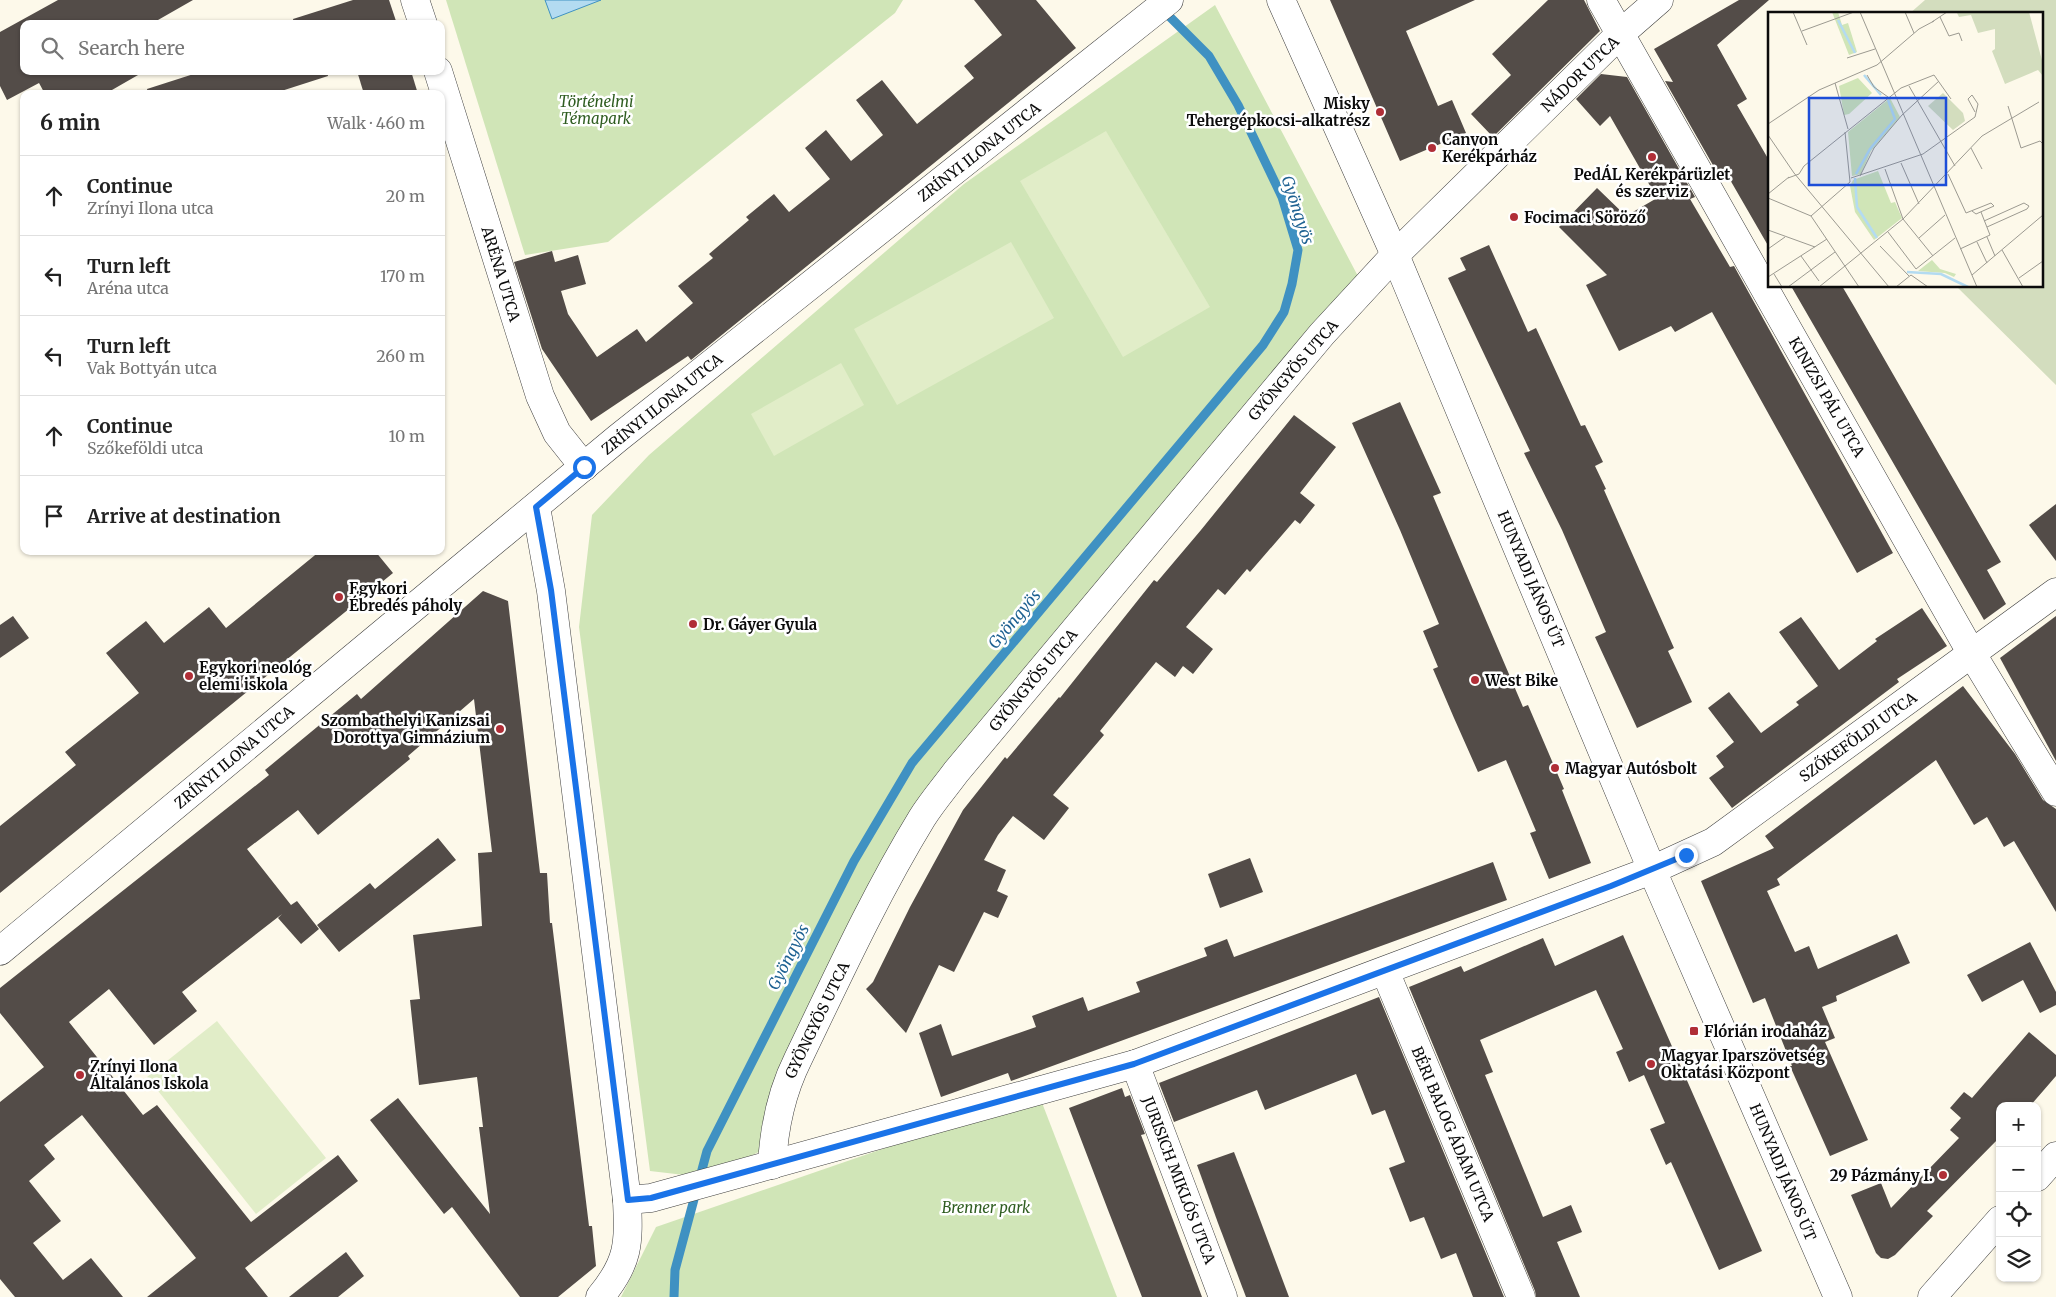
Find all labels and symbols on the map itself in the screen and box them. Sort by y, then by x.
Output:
inset map [1768,12,2044,288]
street label: NÁDOR UTCA [1536,31,1623,116]
park label: Történelmi Témapark [559,92,633,128]
place label: Misky Tehergépkocsi-alkatrész [1187,94,1370,130]
street label: ZRÍNYI ILONA UTCA [913,97,1044,206]
marker: Misky Tehergépkocsi-alkatrész [1374,106,1386,118]
place label: Canyon Kerékpárház [1442,130,1537,166]
marker: Canyon Kerékpárház [1426,142,1438,154]
marker: PedÁL Kerékpárüzlet és szerviz [1646,151,1658,163]
place label: PedÁL Kerékpárüzlet és szerviz [1574,164,1730,201]
water label: Gyöngyös [1278,173,1319,247]
place label: Focimaci Söröző [1524,208,1646,227]
marker: Focimaci Söröző [1508,211,1520,223]
street label: ARÉNA UTCA [477,223,526,324]
street label: GYÖNGYÖS UTCA [1243,315,1342,424]
street label: KINIZSI PÁL UTCA [1785,333,1870,461]
street label: ZRÍNYI ILONA UTCA [597,348,727,459]
route start [573,456,596,479]
street label: HUNYADI JÁNOS ÚT [1494,507,1570,651]
place label: Egykori Ébredés páholy [349,579,462,615]
water label: Gyöngyös [984,585,1045,653]
marker: Egykori Ébredés páholy [333,591,345,603]
place label: Dr. Gáyer Gyula [703,615,818,634]
marker: Dr. Gáyer Gyula [687,618,699,630]
street label: GYÖNGYÖS UTCA [984,624,1082,735]
place label: Egykori neológ elemi iskola [199,658,312,694]
marker: Egykori neológ elemi iskola [183,670,195,682]
place label: West Bike [1484,671,1558,690]
marker: West Bike [1469,674,1481,686]
street label: SZŐKEFÖLDI UTCA [1795,687,1921,786]
street label: ZRÍNYI ILONA UTCA [170,700,298,813]
place label: Szombathelyi Kanizsai Dorottya Gimnázium [321,711,490,747]
marker: Szombathelyi Kanizsai Dorottya Gimnázium [494,723,506,735]
place label: Magyar Autósbolt [1565,759,1697,778]
marker: Magyar Autósbolt [1549,762,1561,774]
route end [1675,844,1698,867]
water label: Gyöngyös [763,921,813,993]
street label: GYÖNGYÖS UTCA [780,958,854,1082]
place label: Flórián irodaház [1704,1022,1827,1041]
marker: Flórián irodaház [1688,1025,1700,1037]
street label: BÉRI BALOG ÁDÁM UTCA [1408,1043,1500,1225]
place label: Magyar Iparszövetség Oktatási Központ [1661,1046,1826,1082]
place label: Zrínyi Ilona Általános Iskola [89,1057,209,1093]
marker: Magyar Iparszövetség Oktatási Központ [1645,1058,1657,1070]
marker: Zrínyi Ilona Általános Iskola [74,1069,86,1081]
street label: JURISICH MIKLÓS UTCA [1138,1092,1221,1267]
street label: HUNYADI JÁNOS ÚT [1746,1100,1822,1244]
place label: 29 Pázmány I. [1830,1166,1933,1185]
marker: 29 Pázmány I. [1937,1169,1949,1181]
park label: Brenner park [942,1198,1031,1217]

